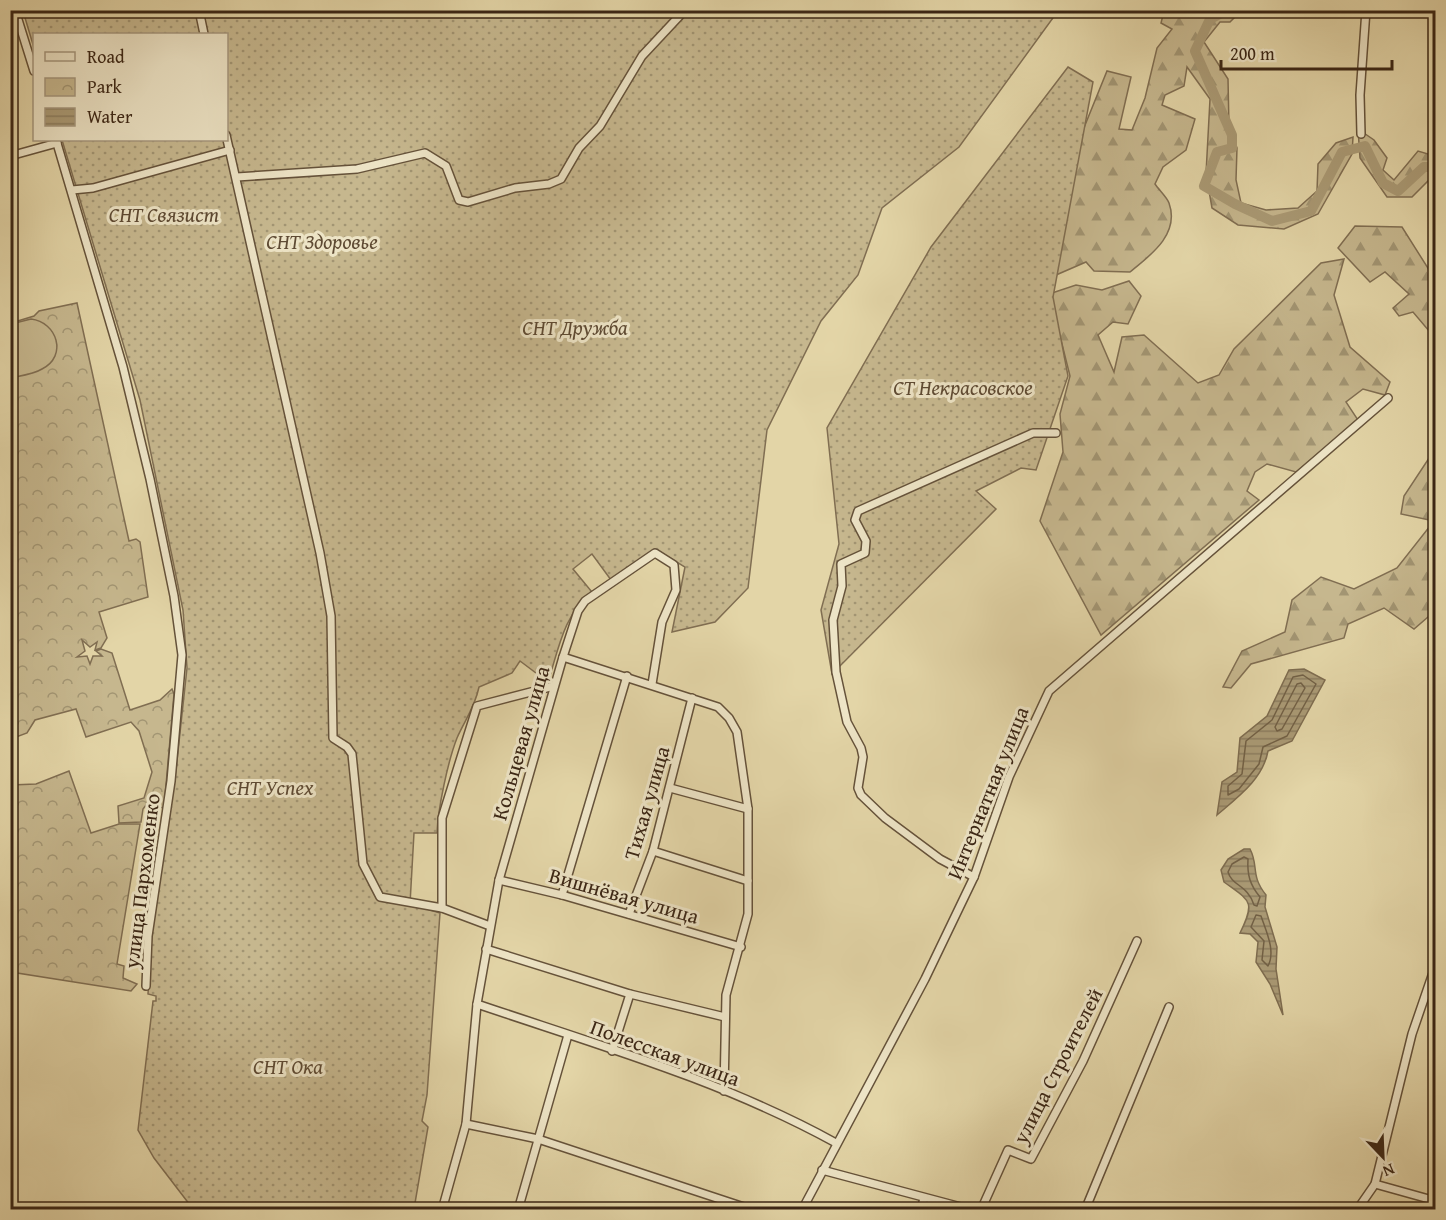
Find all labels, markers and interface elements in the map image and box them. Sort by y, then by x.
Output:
legend [33,33,228,141]
scale bar [1221,33,1392,71]
text: 200 m [1230,40,1275,67]
text: Road [87,43,125,70]
text: Park [87,73,123,100]
text: Water [87,103,133,130]
park label: СНТ Связист [109,199,219,230]
park label: СНТ Здоровье [266,226,378,257]
park label: СНТ Дружба [522,312,628,343]
park label: СТ Некрасовское [893,372,1033,403]
street label: Кольцевая улица [484,662,557,824]
street label: Интернатная улица [939,702,1036,884]
street label: Тихая улица [616,742,678,863]
park label: СНТ Успех [227,772,314,803]
street label: улица Пархоменко [115,792,168,971]
street label: Вишнёвая улица [546,859,703,932]
street label: улица Строителей [1004,982,1110,1150]
street label: Полесская улица [586,1011,744,1094]
park label: СНТ Ока [253,1051,323,1082]
north arrow [1353,1127,1413,1187]
text: N [1379,1158,1398,1184]

